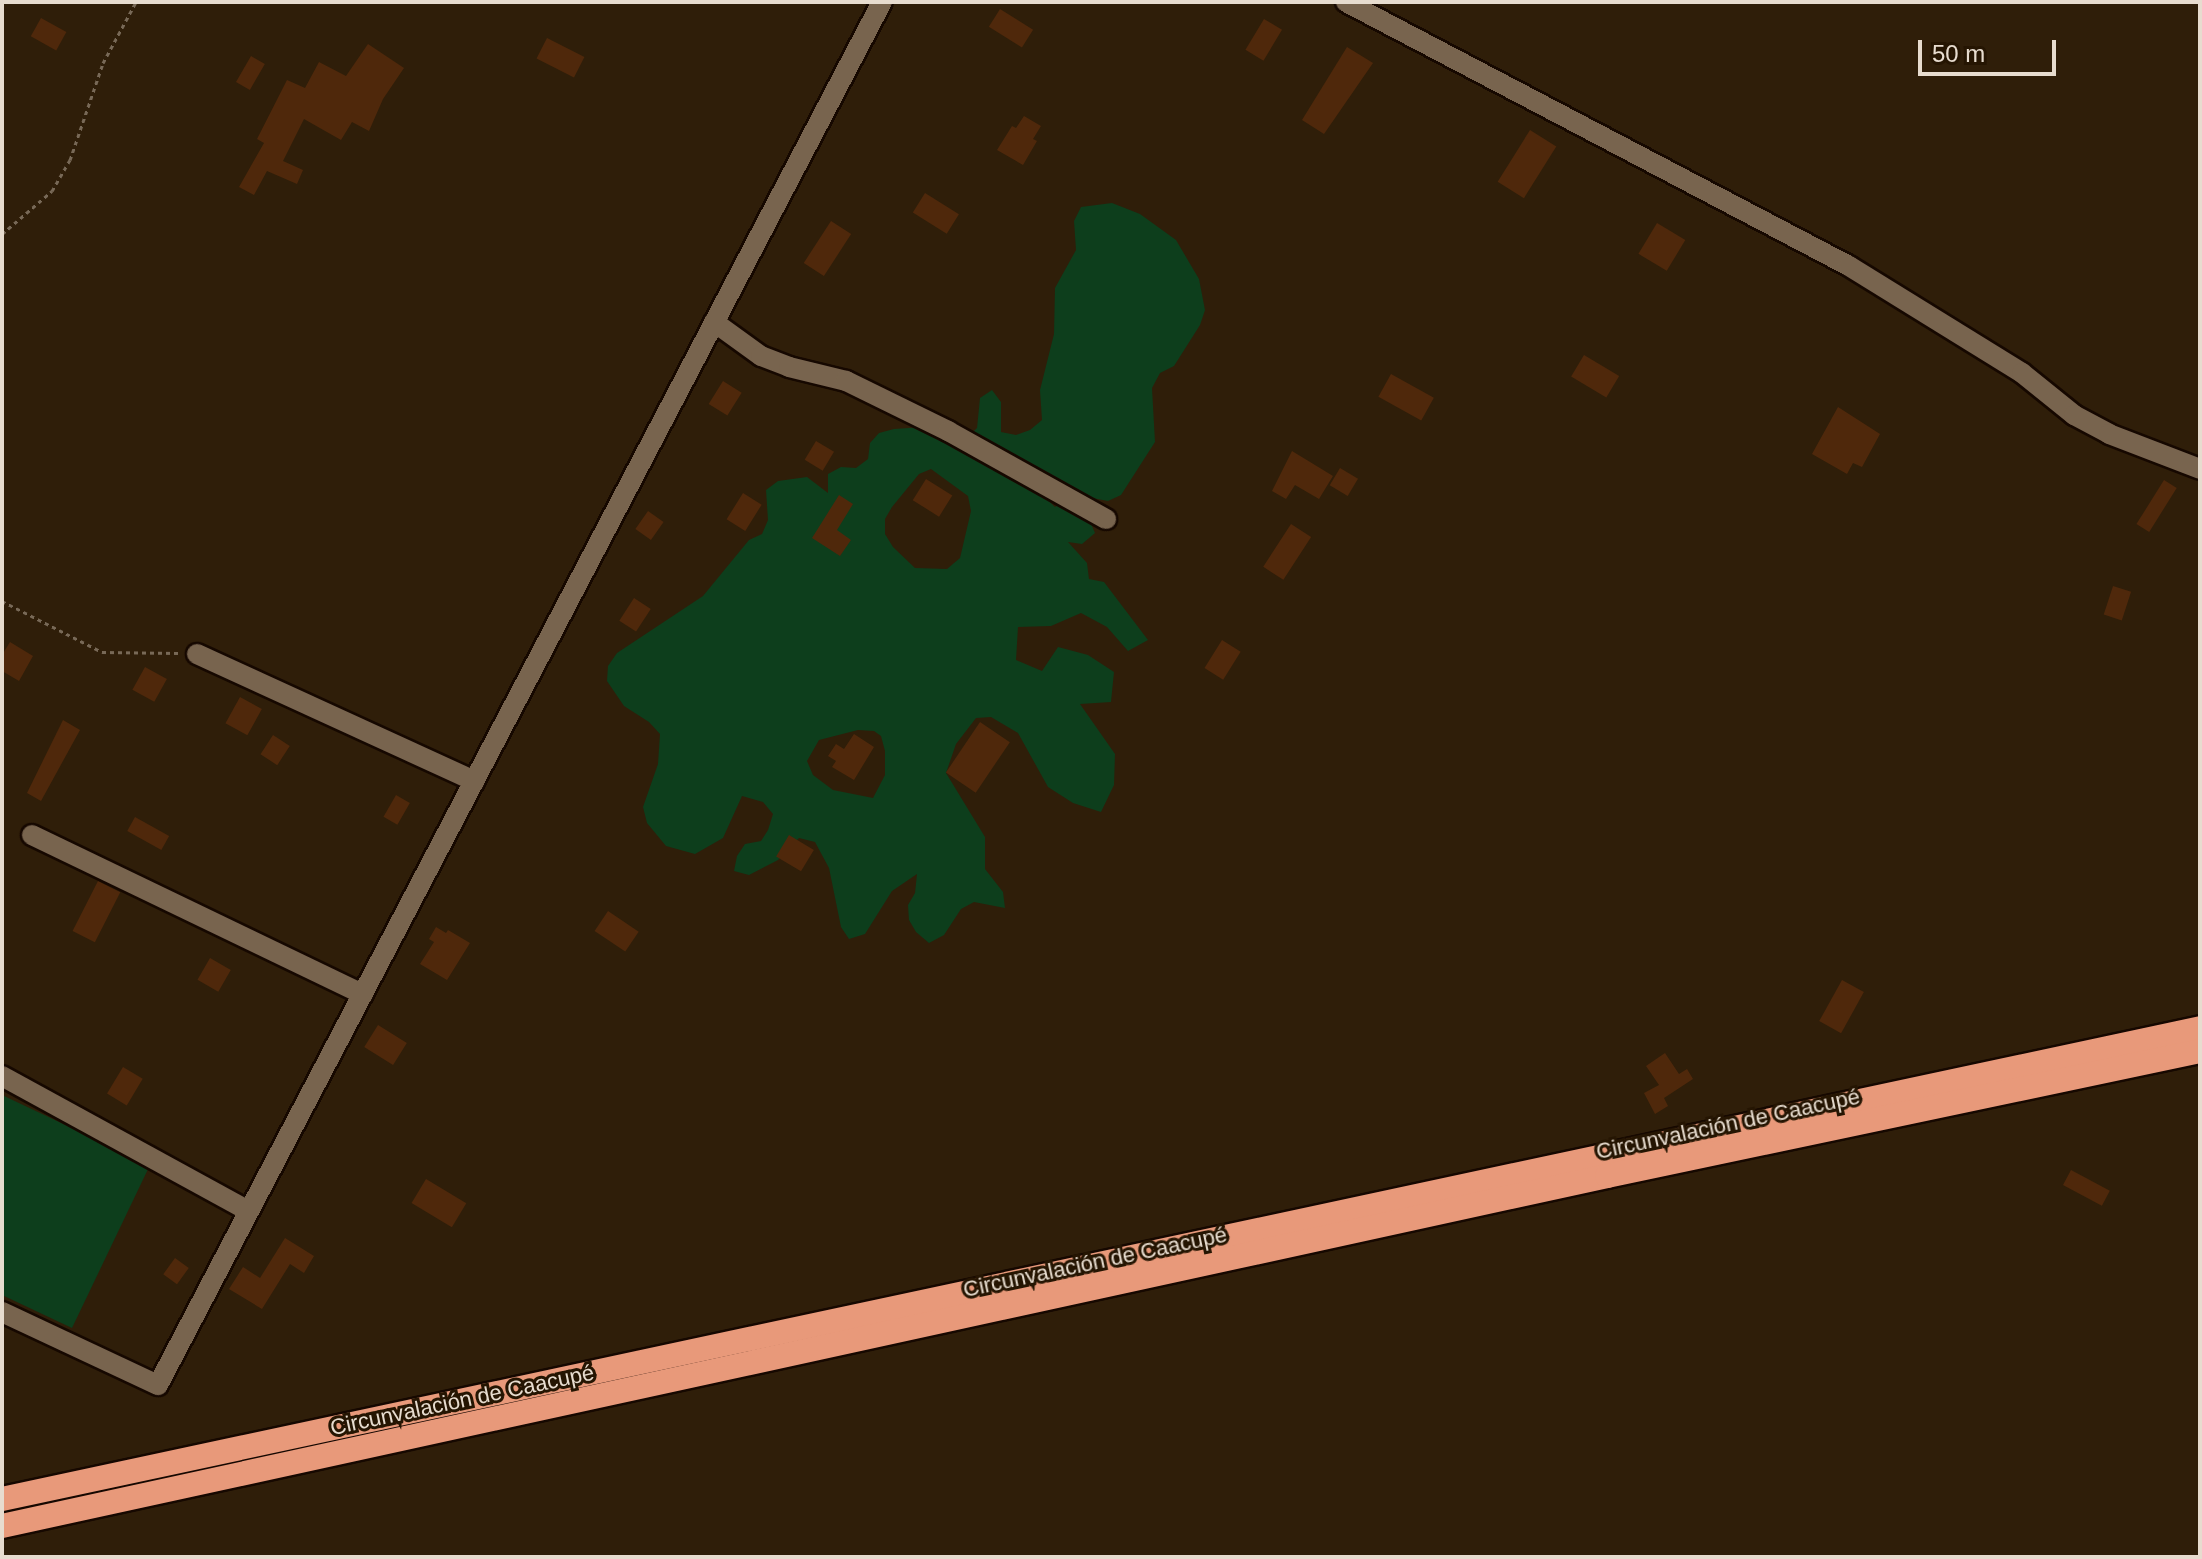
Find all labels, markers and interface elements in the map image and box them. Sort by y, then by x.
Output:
scale bar [1922,24,2060,74]
text: 50 m [1932,40,1985,67]
street label: Circunvalación de Caacupé [1594,1083,1862,1165]
street label: Circunvalación de Caacupé [961,1221,1229,1303]
street label: Circunvalación de Caacupé [328,1359,596,1441]

